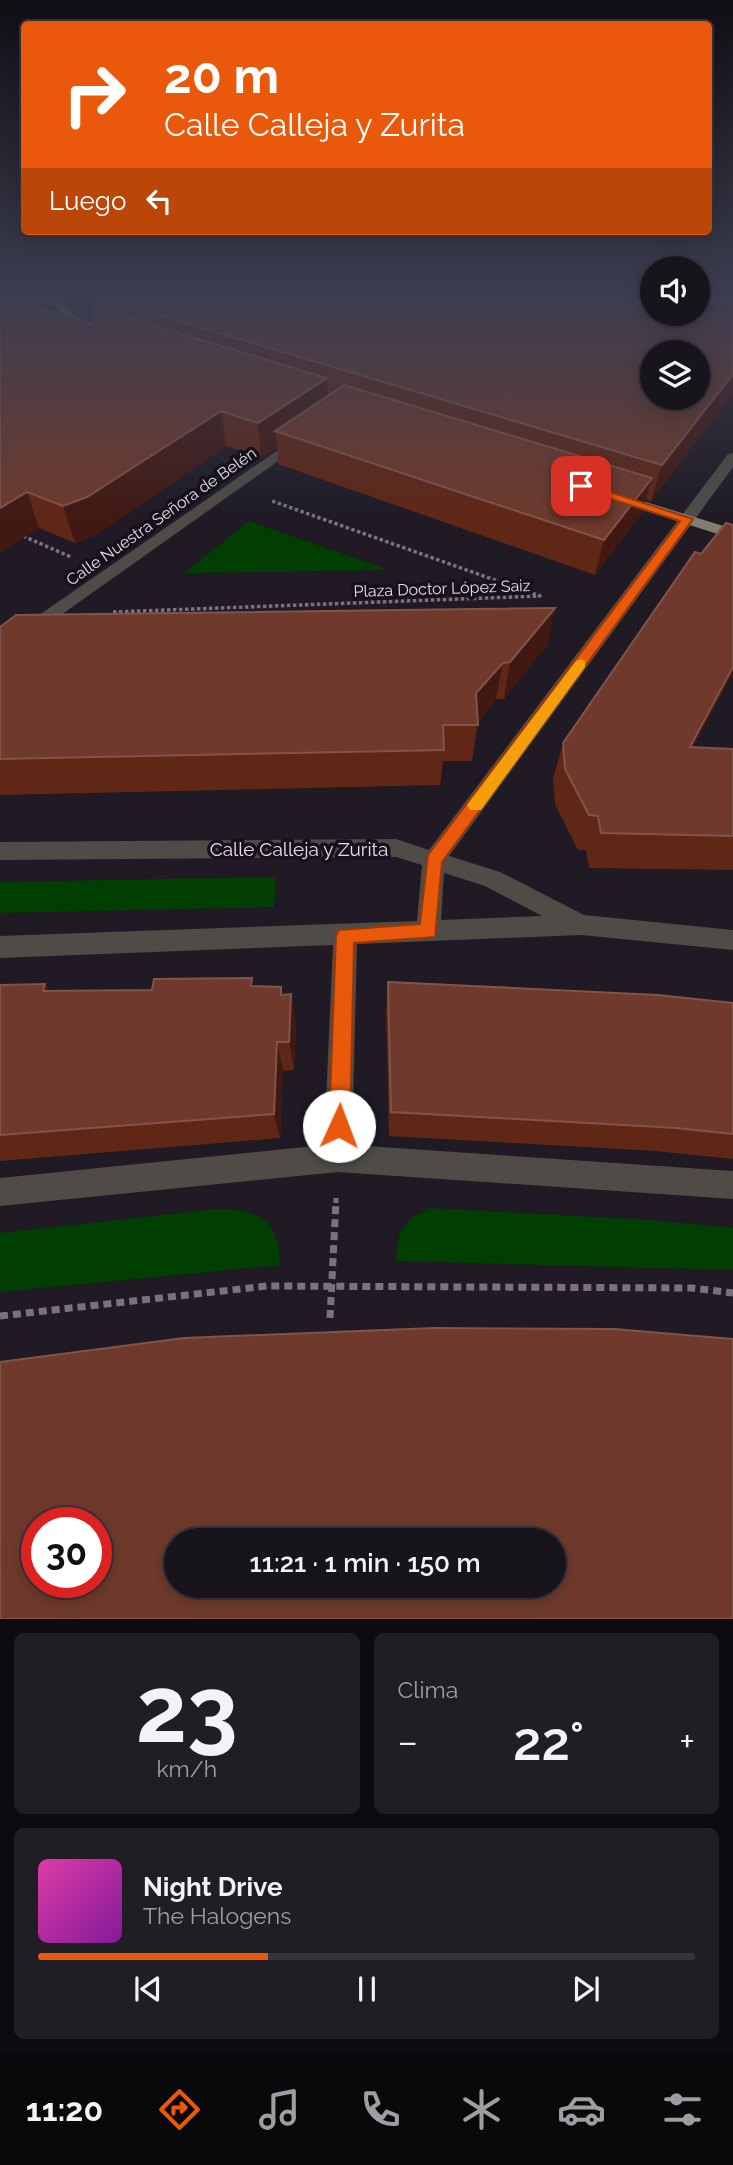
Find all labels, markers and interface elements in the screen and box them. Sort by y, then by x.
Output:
text: 20 m [164,47,279,104]
icon: right [49,49,140,140]
text: Calle Calleja y Zurita [164,106,465,143]
icon: left [140,182,178,220]
text: Luego [49,186,126,216]
map controls [640,256,710,410]
button: sound [640,256,710,326]
button: layers [640,340,710,410]
street label: Calle Nuestra Señora de Belén [63,443,260,589]
pin [551,456,611,516]
icon: arrive [562,467,600,505]
street label: Plaza Doctor López Saiz [353,576,531,601]
street label: Calle Calleja y Zurita [210,838,388,860]
position arrow [302,1089,376,1163]
speed limit sign: 30 [21,1507,112,1598]
text: 11:21 · 1 min · 150 m [249,1548,481,1578]
text: 23 [136,1656,238,1763]
text: Clima [398,1676,458,1703]
text: 22° [513,1711,584,1772]
text: − [398,1719,418,1764]
text: + [679,1719,695,1764]
text: km/h [156,1755,217,1782]
text: Night Drive [143,1872,282,1902]
text: The Halogens [143,1902,291,1929]
icon: previous [129,1970,167,2008]
icon: pause [348,1970,386,2008]
icon: next [567,1970,605,2008]
icon: directions [155,2085,204,2134]
icon: music [255,2085,304,2134]
icon: phone [356,2085,405,2134]
icon: climate [457,2085,506,2134]
icon: car [557,2085,606,2134]
icon: filters [658,2085,707,2134]
text: 11:20 [26,2091,103,2128]

